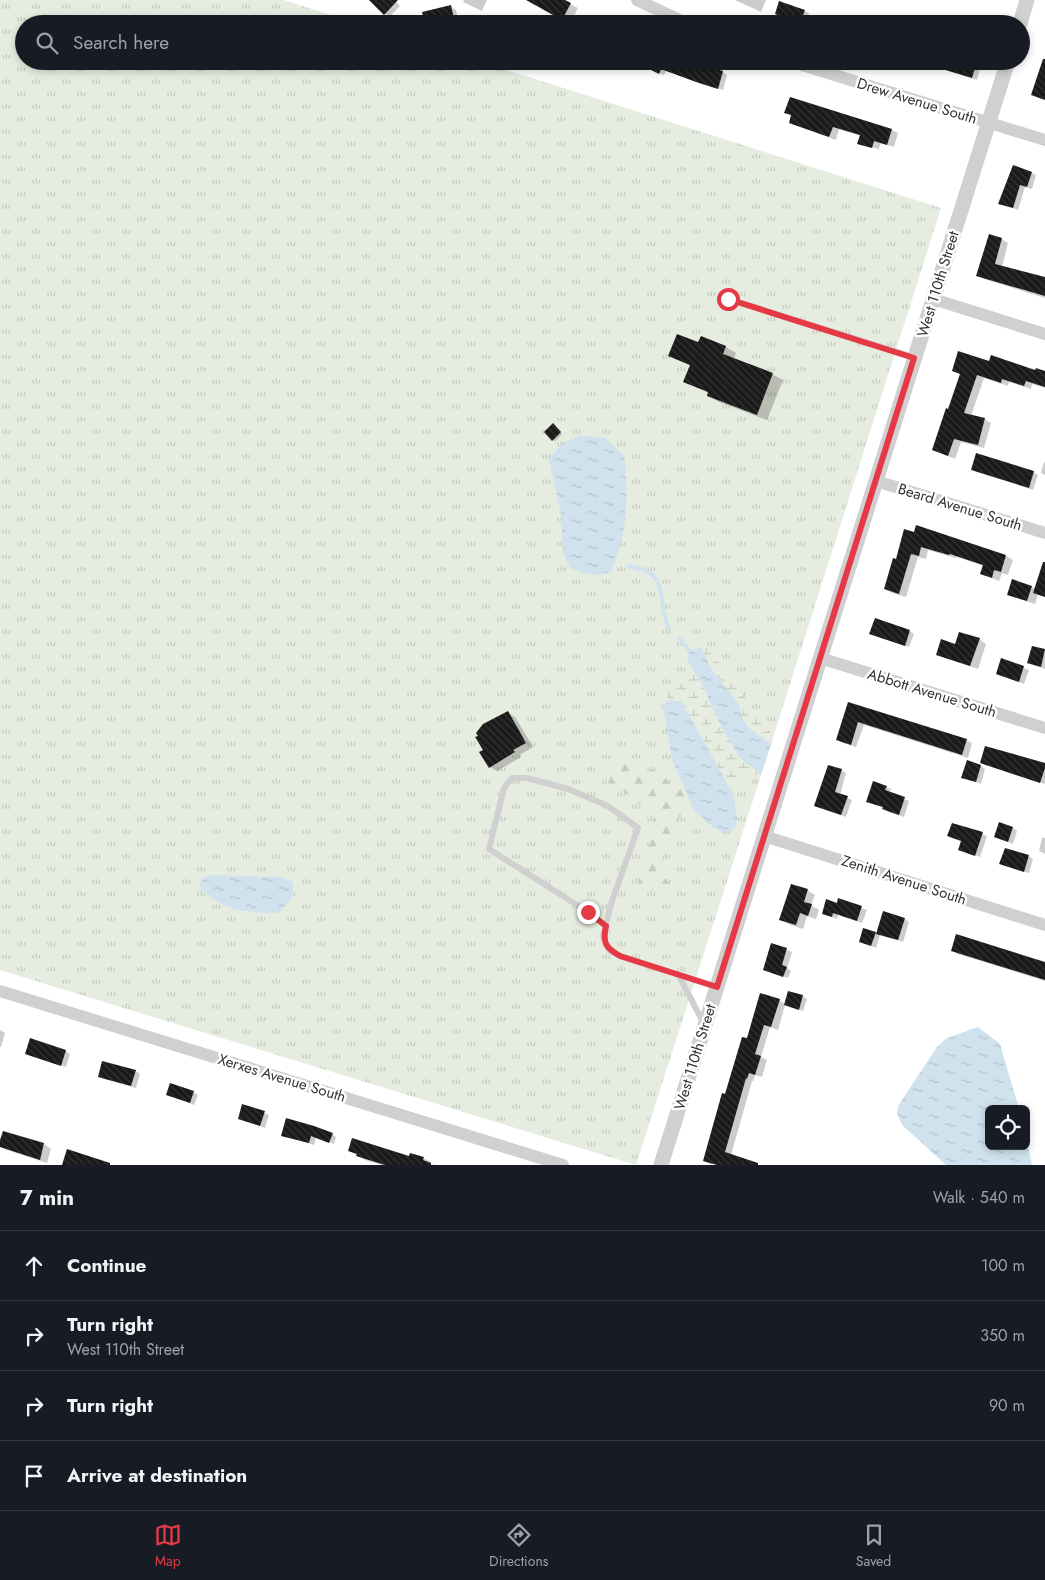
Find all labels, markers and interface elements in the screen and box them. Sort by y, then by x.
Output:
search box [15,15,1030,70]
icon: search [33,29,61,57]
text: Search here [73,29,169,56]
street label: Drew Avenue South [854,72,980,130]
street label: West 110th Street [911,228,965,340]
route start [717,288,740,311]
street label: Beard Avenue South [895,478,1025,536]
street label: Abbott Avenue South [865,663,999,723]
street label: Zenith Avenue South [839,849,969,911]
route end [577,901,600,924]
street label: West 110th Street [668,1001,722,1113]
street label: Xerxes Avenue South [215,1048,349,1108]
map controls [985,1105,1030,1150]
button: locate [985,1105,1030,1150]
text: 7 min [20,1183,74,1213]
text: Walk · 540 m [933,1186,1025,1209]
icon: ahead [20,1252,48,1280]
text: Continue [67,1252,146,1279]
text: 100 m [981,1254,1025,1277]
text: Turn right [67,1311,153,1338]
icon: right [20,1322,48,1350]
text: 350 m [980,1324,1025,1347]
text: West 110th Street [67,1338,184,1361]
icon: right [20,1392,48,1420]
text: Turn right [67,1392,153,1419]
text: 90 m [989,1394,1025,1417]
icon: arrive [20,1462,48,1490]
text: Arrive at destination [67,1462,247,1489]
tab: Map [154,1521,182,1571]
tab: Directions [489,1521,548,1571]
tab: Saved [856,1521,891,1571]

